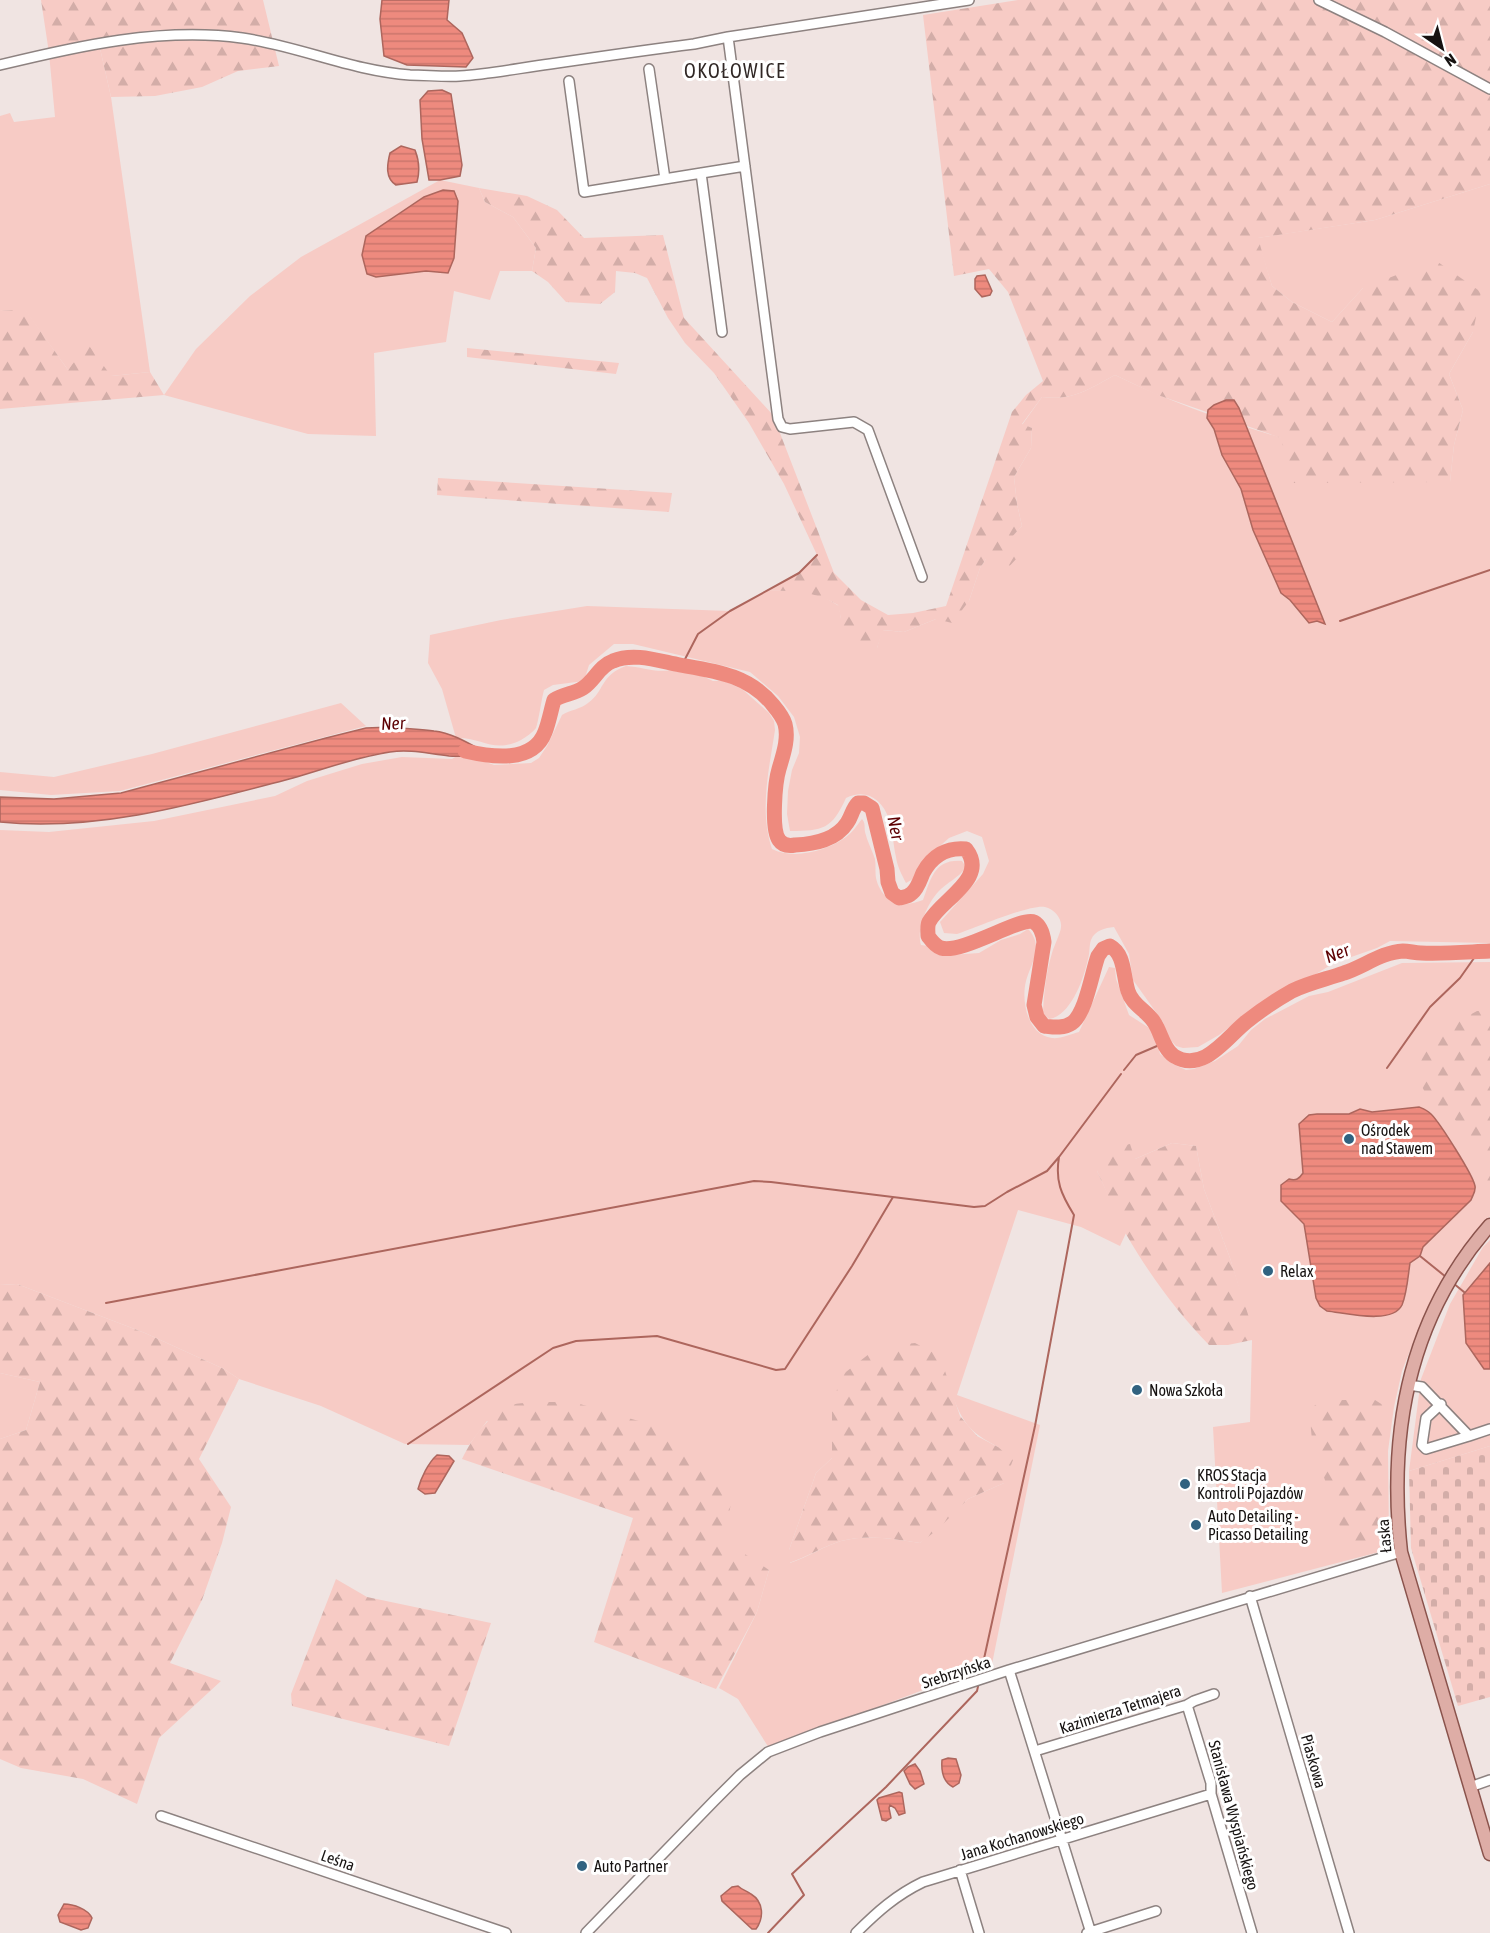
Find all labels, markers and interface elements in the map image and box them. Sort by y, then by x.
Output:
north arrow [1412,18,1472,78]
text: N [1442,50,1460,70]
district label: OKOŁOWICE [684,59,786,82]
water label: Ner [381,712,406,734]
water label: Ner [883,814,909,843]
water label: Ner [1322,939,1353,967]
place label: Ośrodek nad Stawem [1361,1121,1433,1157]
marker: Ośrodek nad Stawem [1342,1132,1356,1146]
place label: Relax [1280,1262,1314,1280]
marker: Relax [1261,1264,1275,1278]
place label: Nowa Szkoła [1149,1381,1223,1399]
marker: Nowa Szkoła [1130,1383,1144,1397]
place label: KROS Stacja Kontroli Pojazdów [1197,1466,1304,1503]
marker: KROS Stacja Kontroli Pojazdów [1178,1477,1192,1491]
place label: Auto Detailing - Picasso Detailing [1208,1507,1308,1544]
marker: Auto Detailing - Picasso Detailing [1189,1518,1203,1532]
street label: Łaska [1374,1518,1394,1554]
street label: Srebrzyńska [919,1652,993,1693]
street label: Kazimierza Tetmajera [1057,1681,1183,1738]
street label: Piaskowa [1298,1732,1330,1790]
street label: Stanisława Wyspiańskiego [1204,1738,1263,1892]
street label: Jana Kochanowskiego [958,1809,1086,1864]
street label: Leśna [319,1846,357,1874]
place label: Auto Partner [594,1857,668,1875]
marker: Auto Partner [575,1859,589,1873]

